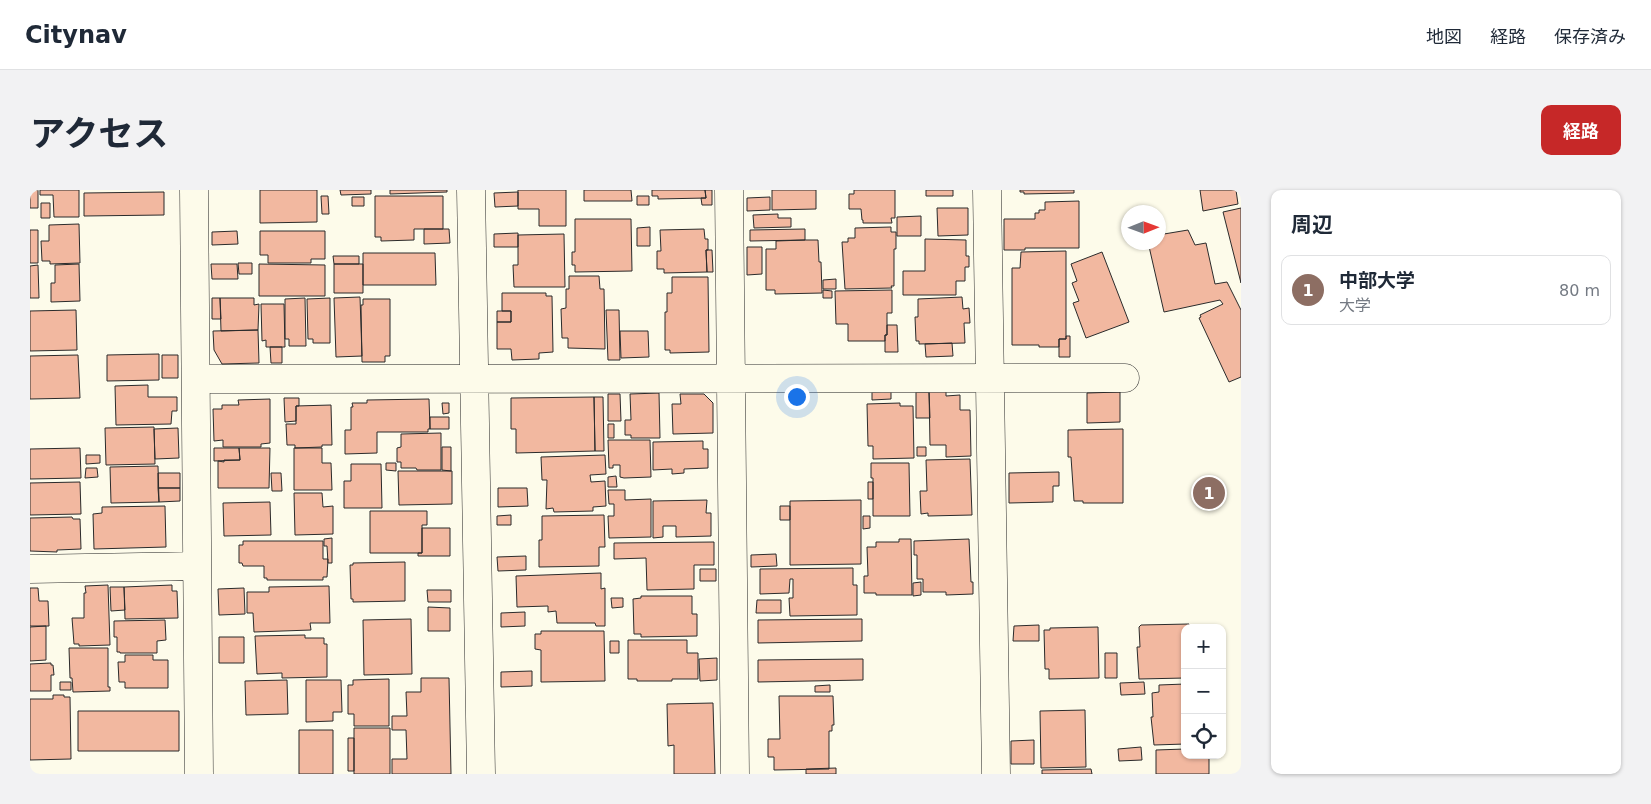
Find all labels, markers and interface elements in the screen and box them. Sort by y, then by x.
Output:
text: Citynav [25,21,127,49]
text: 地図 [1426,26,1462,47]
text: 経路 [1490,26,1526,47]
text: 保存済み [1554,26,1626,47]
button: 経路 [1541,105,1621,155]
text: アクセス [30,114,168,154]
north arrow [1121,205,1166,250]
text: 周辺 [1291,213,1333,237]
text: 中部大学 [1339,269,1415,291]
text: 1 [1302,281,1314,300]
text: 80 m [1559,281,1600,300]
text: 大学 [1339,296,1371,315]
your location [784,384,810,410]
pin: 1 [1193,474,1225,512]
map controls [1181,624,1226,759]
button: + [1181,624,1226,669]
button: − [1181,669,1226,714]
button: locate [1181,714,1226,759]

